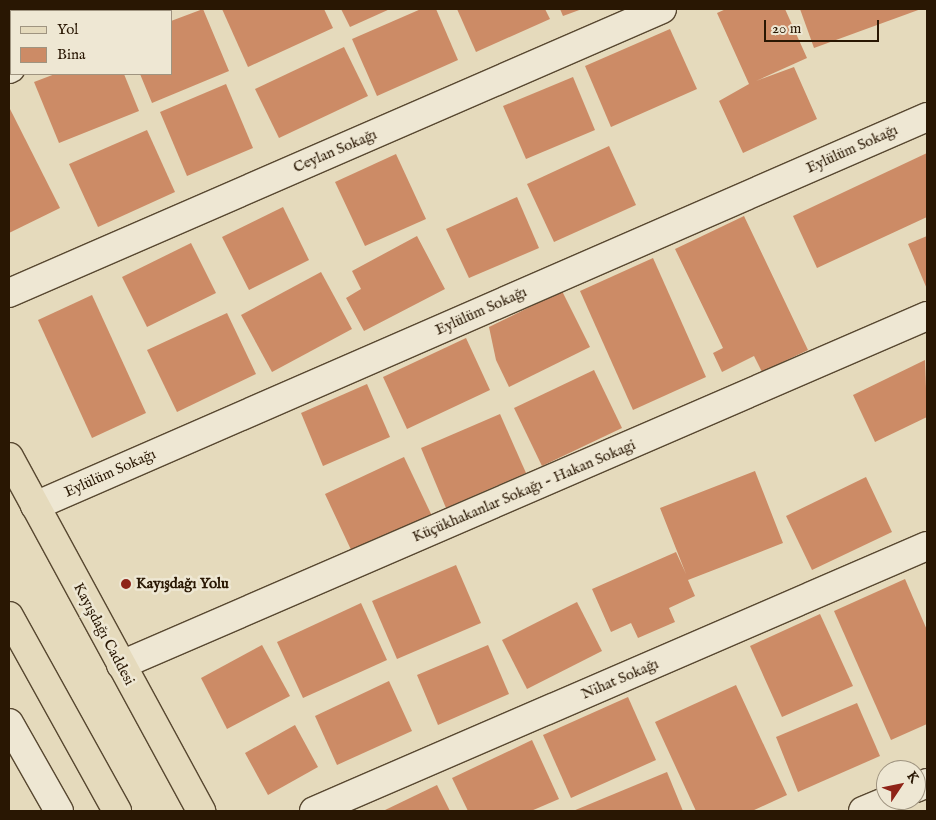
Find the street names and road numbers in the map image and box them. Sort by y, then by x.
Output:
street label: Eylülüm Sokağı [803,121,901,177]
street label: Ceylan Sokağı [290,125,380,177]
street label: Eylülüm Sokağı [432,283,530,339]
street label: Küçükhakanlar Sokağı - Hakan Sokagi [410,436,638,546]
street label: Eylülüm Sokağı [61,445,159,501]
street label: Kayışdağı Caddesi [69,580,139,688]
street label: Nihat Sokağı [579,655,661,703]

